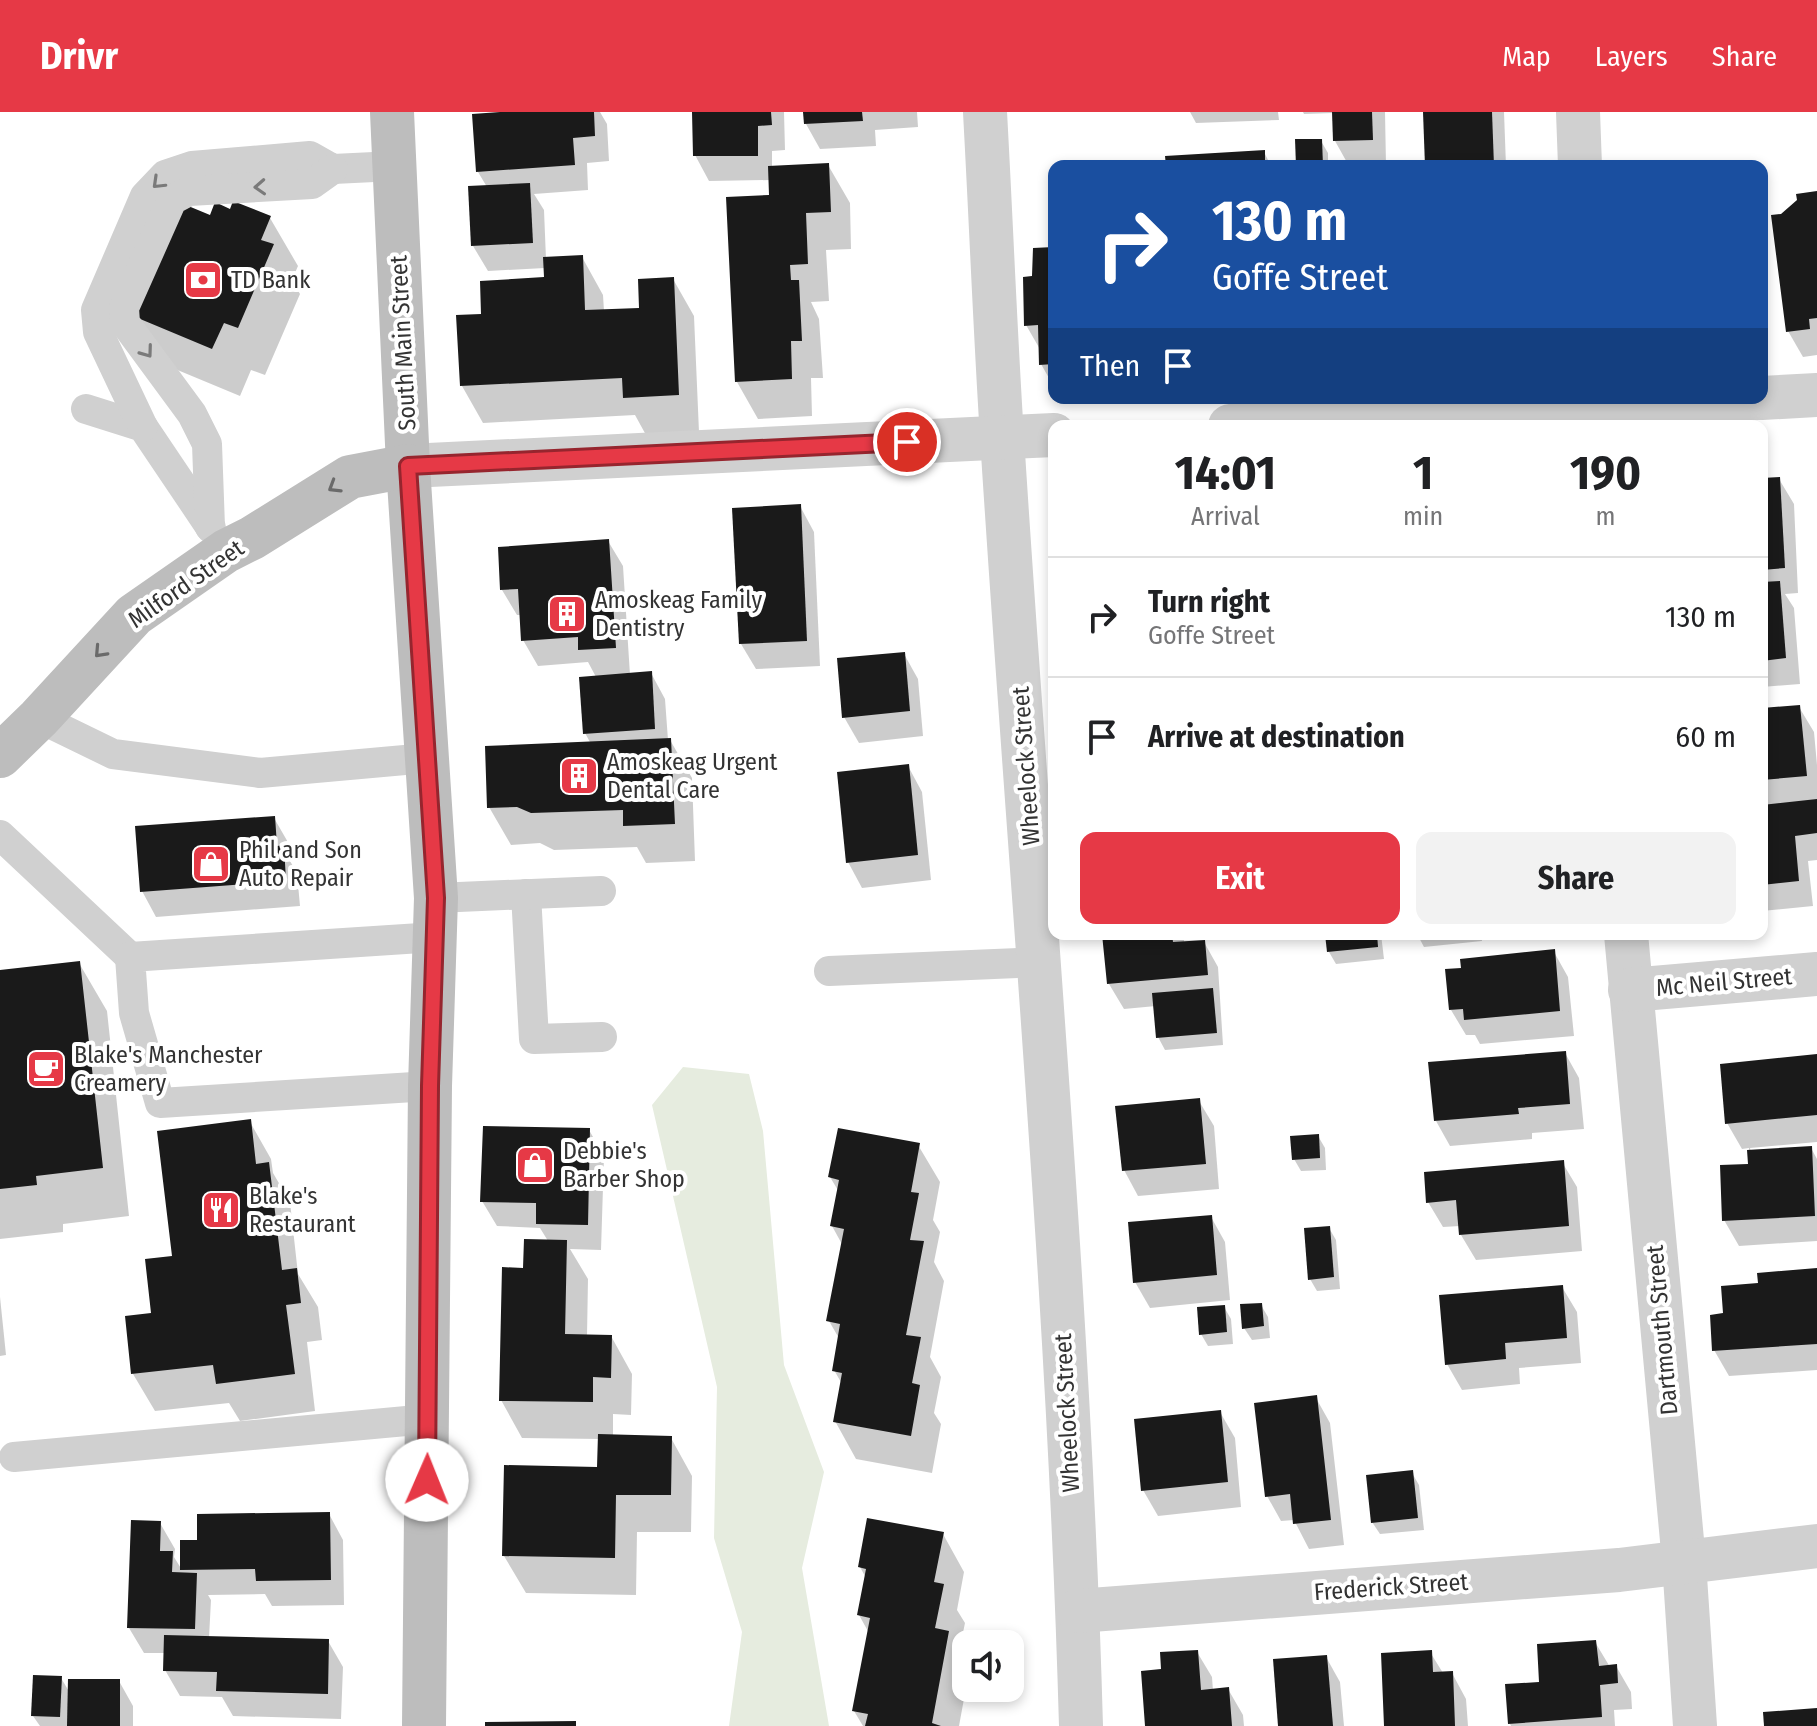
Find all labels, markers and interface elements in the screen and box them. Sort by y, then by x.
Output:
text: Drivr [40,33,118,79]
text: Map [1502,40,1551,73]
text: Layers [1595,40,1668,73]
text: Share [1712,40,1777,73]
one-way arrow [153,174,167,189]
one-way arrow [253,178,266,195]
text: 130 m [1212,188,1347,255]
icon: right [1080,192,1184,296]
street label: South Main Street [384,255,422,431]
text: Goffe Street [1212,256,1388,300]
bank icon: TD Bank [182,259,224,301]
place label: TD Bank [231,266,311,294]
one-way arrow [137,344,151,358]
icon: arrive [1156,344,1200,388]
text: Then [1080,348,1140,384]
pin [873,408,941,476]
icon: arrive [885,420,929,464]
text: 14:01 [1175,444,1276,502]
text: 1 [1413,444,1433,502]
text: 190 [1570,444,1641,502]
one-way arrow [328,478,343,493]
text: Arrival [1191,501,1260,532]
text: min [1403,501,1443,532]
text: m [1596,501,1616,532]
street label: Milford Street [123,534,249,634]
text: Turn right [1148,584,1270,620]
place label: Amoskeag Family Dentistry [595,586,762,642]
building icon: Amoskeag Family Dentistry [546,593,588,635]
icon: right [1080,595,1124,639]
text: 130 m [1665,599,1736,635]
text: Goffe Street [1148,620,1275,651]
one-way arrow [95,643,109,658]
street label: Wheelock Street [1006,685,1046,846]
icon: arrive [1080,715,1124,759]
text: Arrive at destination [1148,719,1405,755]
text: 60 m [1675,719,1736,755]
place label: Amoskeag Urgent Dental Care [607,748,778,804]
building icon: Amoskeag Urgent Dental Care [558,755,600,797]
button: Exit [1080,832,1400,924]
button: Share [1416,832,1736,924]
place label: Phil and Son Auto Repair [239,836,362,892]
shop icon: Phil and Son Auto Repair [190,843,232,885]
street label: Mc Neil Street [1655,962,1793,1002]
place label: Blake's Manchester Creamery [74,1041,263,1097]
cafe icon: Blake's Manchester Creamery [25,1048,67,1090]
place label: Debbie's Barber Shop [563,1137,685,1193]
shop icon: Debbie's Barber Shop [514,1144,556,1186]
place label: Blake's Restaurant [249,1182,356,1238]
restaurant icon: Blake's Restaurant [200,1189,242,1231]
street label: Dartmouth Street [1641,1244,1683,1416]
street label: Wheelock Street [1049,1333,1085,1493]
position arrow [385,1438,469,1522]
street label: Frederick Street [1313,1568,1469,1606]
map controls [952,1630,1024,1702]
button: sound [952,1630,1024,1702]

